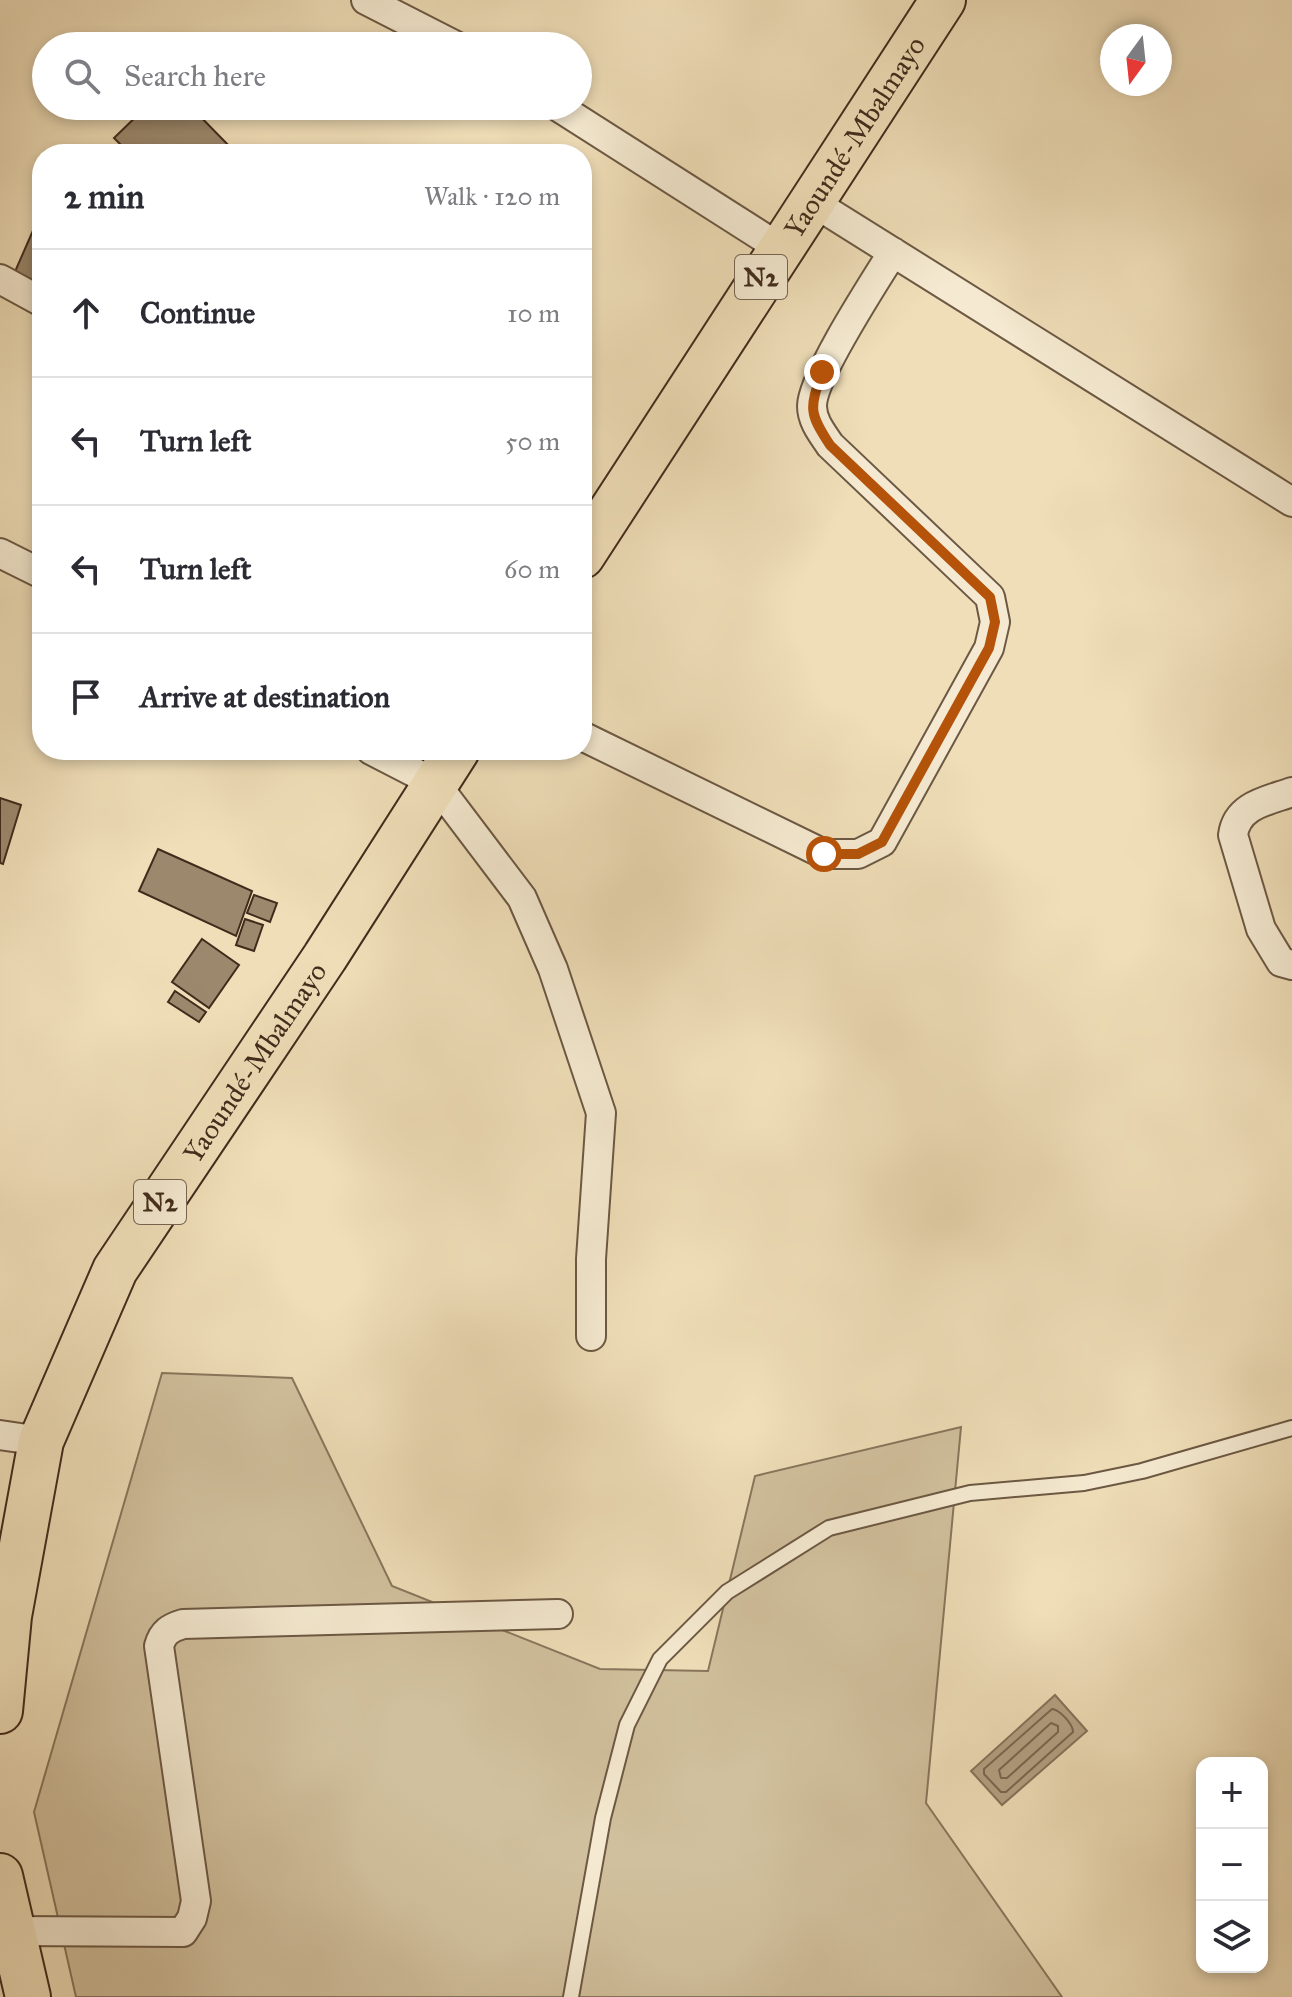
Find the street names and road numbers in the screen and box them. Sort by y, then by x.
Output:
street label: Yaoundé-Mbalmayo [776,29,933,244]
road number: N2 [735,255,787,299]
street label: Yaoundé-Mbalmayo [175,955,334,1169]
road number: N2 [134,1180,186,1224]

